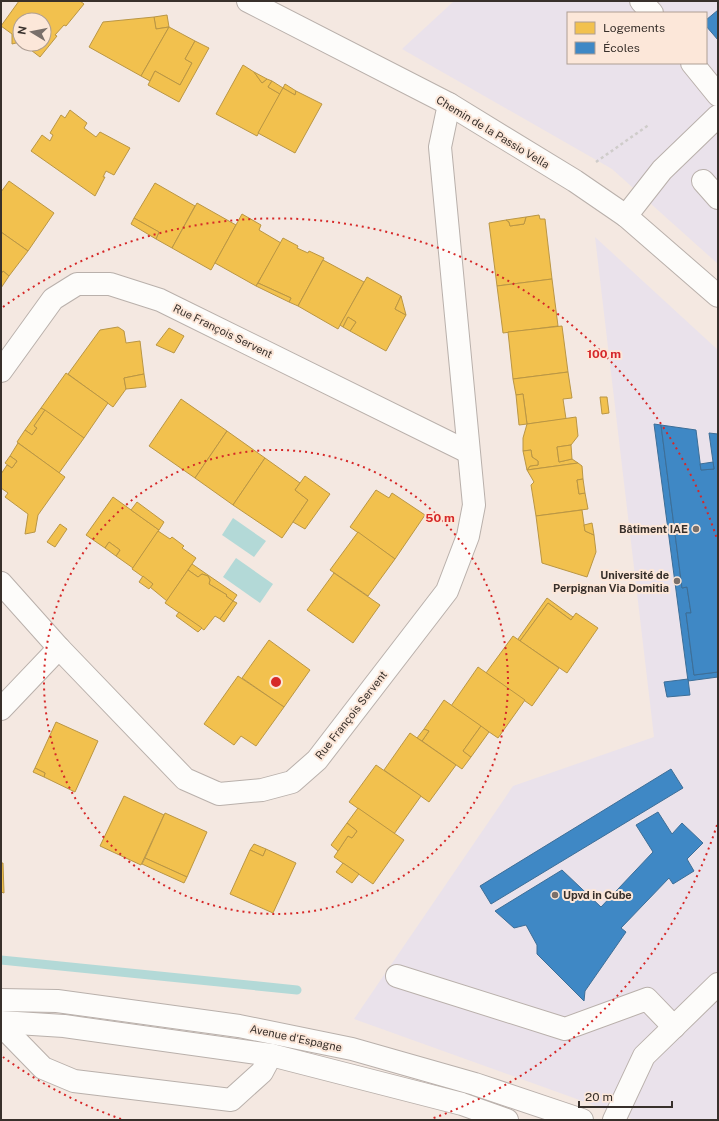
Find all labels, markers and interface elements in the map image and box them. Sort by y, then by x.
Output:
north arrow [12,12,52,52]
legend [567,12,707,64]
text: Logements [603,21,665,35]
text: N [15,25,29,36]
text: Écoles [603,41,640,55]
street label: Chemin de la Passio Vella [434,93,552,171]
street label: Rue François Servent [171,302,275,361]
text: 100 m [587,347,621,361]
text: 50 m [425,511,455,525]
place label: Bâtiment IAE [619,523,688,535]
marker: Bâtiment IAE [691,524,701,534]
place label: Université de Perpignan Via Domitia [553,569,669,594]
marker: Université de Perpignan Via Domitia [672,576,682,586]
street label: Rue François Servent [313,668,390,762]
centre of rings [269,675,283,689]
place label: Upvd in Cube [563,889,632,901]
marker: Upvd in Cube [550,890,560,900]
street label: Avenue d'Espagne [249,1022,343,1054]
scale bar [579,1083,672,1109]
text: 20 m [585,1090,613,1104]

